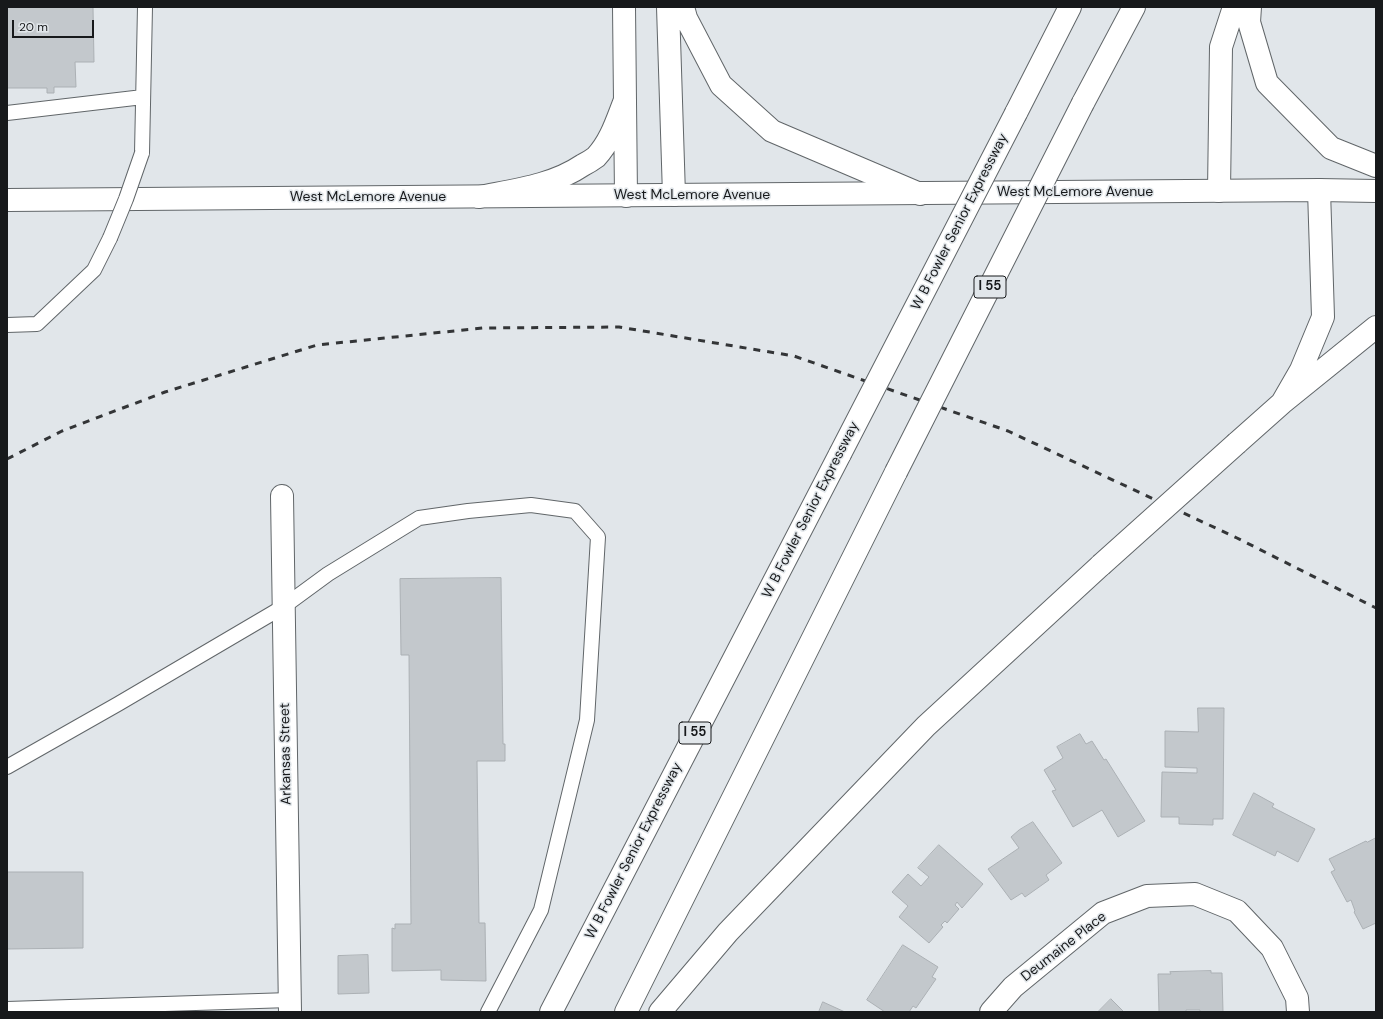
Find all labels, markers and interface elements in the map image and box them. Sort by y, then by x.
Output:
scale bar [14,12,96,38]
text: 20 m [19,19,48,35]
street label: W B Fowler Senior Expressway [908,131,1012,313]
street label: West McLemore Avenue [997,184,1153,200]
street label: West McLemore Avenue [614,187,770,203]
street label: West McLemore Avenue [290,189,446,205]
road number: I 55 [974,276,1006,298]
street label: W B Fowler Senior Expressway [759,419,863,601]
street label: Arkansas Street [277,703,295,805]
road number: I 55 [679,722,711,744]
street label: W B Fowler Senior Expressway [582,760,686,942]
street label: Deumaine Place [1018,908,1110,986]

